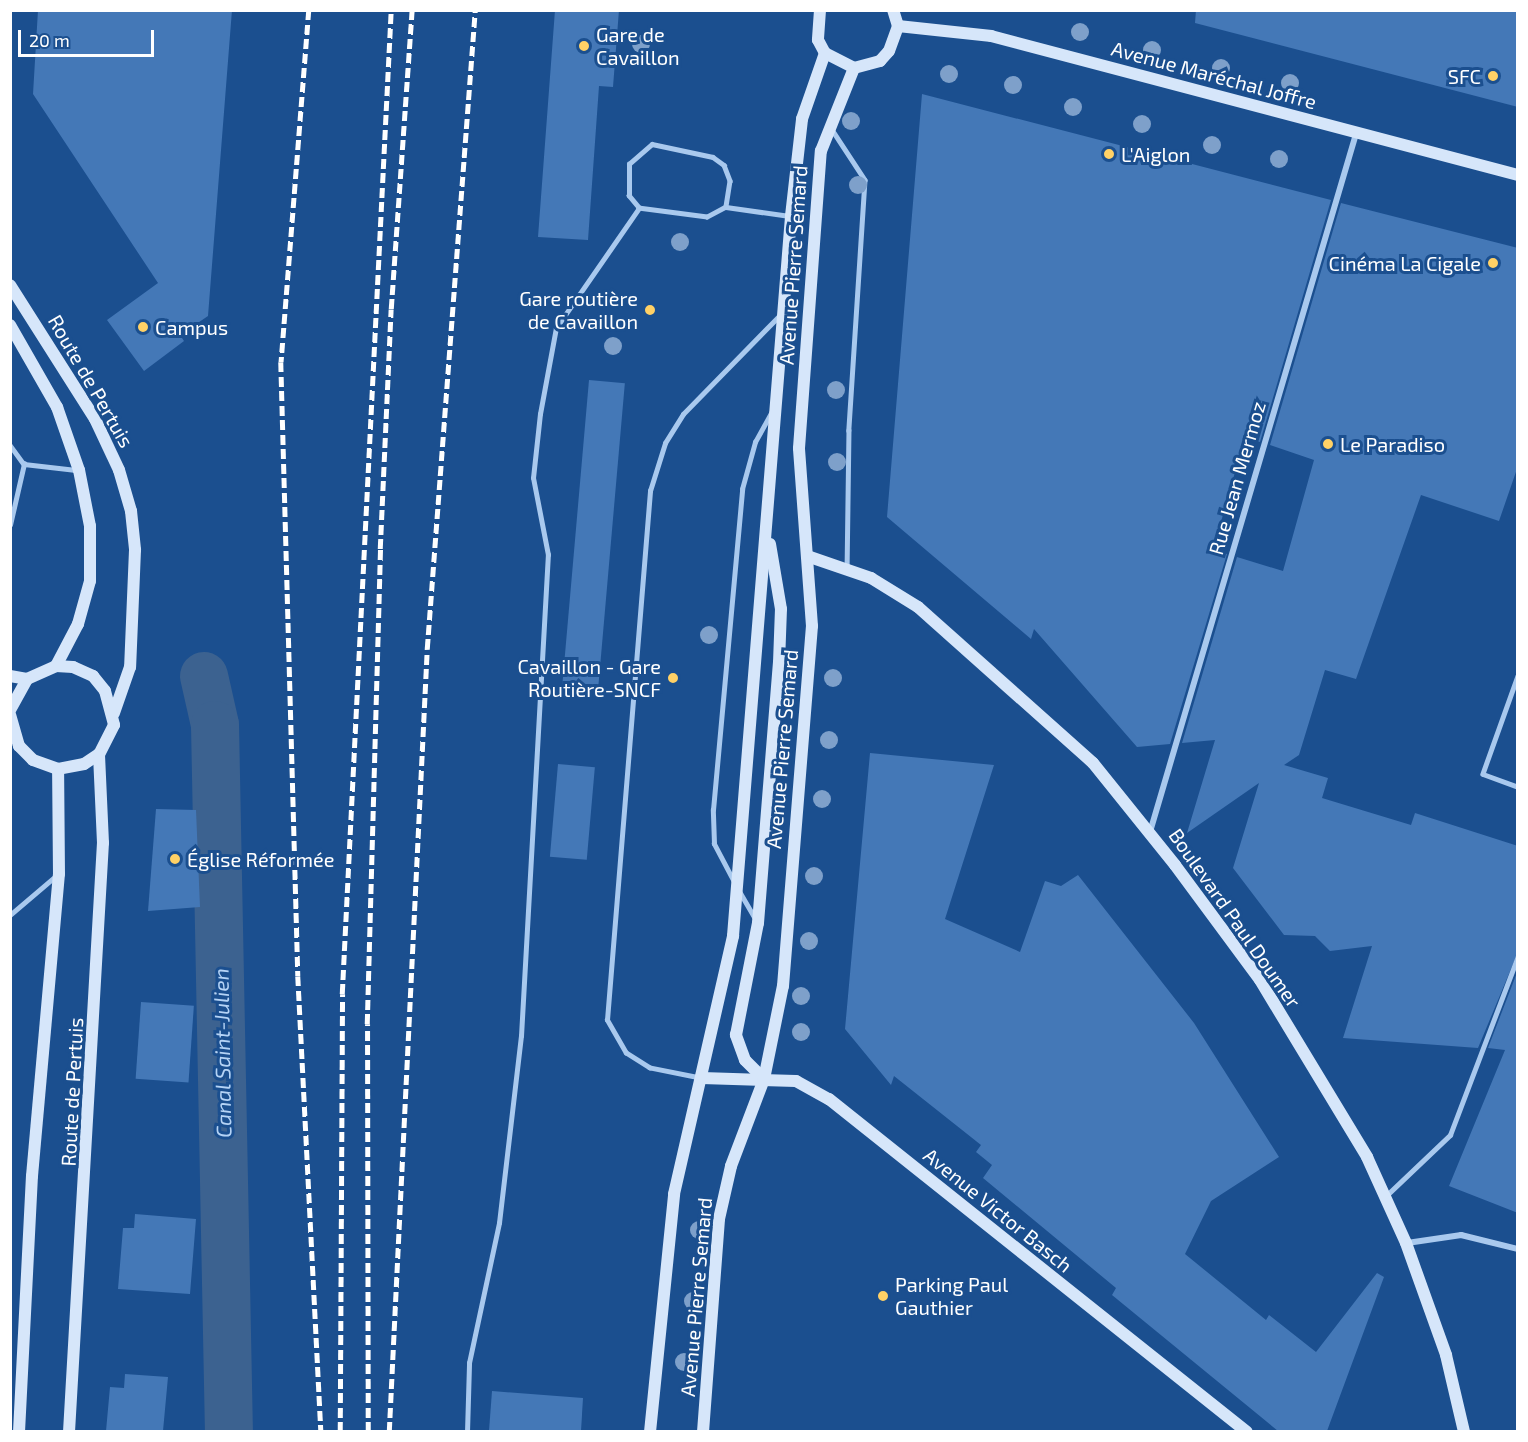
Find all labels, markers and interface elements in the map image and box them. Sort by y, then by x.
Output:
scale bar [21,18,158,56]
place label: Gare de Cavaillon [596,22,680,69]
text: 20 m [29,29,70,51]
street label: Avenue Maréchal Joffre [1108,36,1320,114]
marker: Gare de Cavaillon [577,39,591,53]
place label: SFC [1448,64,1481,88]
marker: SFC [1486,69,1500,83]
place label: L'Aiglon [1121,142,1190,166]
marker: L'Aiglon [1102,147,1116,161]
street label: Avenue Pierre Semard [774,165,812,365]
place label: Cinéma La Cigale [1329,251,1481,275]
marker: Cinéma La Cigale [1486,256,1500,270]
place label: Gare routière de Cavaillon [519,286,638,333]
marker: Gare routière de Cavaillon [643,303,657,317]
street label: Route de Pertuis [43,310,139,452]
place label: Campus [155,315,228,339]
marker: Campus [136,320,150,334]
street label: Rue Jean Mermoz [1204,398,1270,558]
place label: Le Paradiso [1340,432,1445,456]
marker: Le Paradiso [1321,437,1335,451]
street label: Avenue Pierre Semard [761,648,803,850]
place label: Cavaillon - Gare Routière-SNCF [517,654,661,701]
marker: Cavaillon - Gare Routière-SNCF [666,671,680,685]
street label: Boulevard Paul Doumer [1164,824,1306,1012]
place label: Église Réformée [187,847,334,871]
marker: Église Réformée [168,852,182,866]
water label: Canal Saint-Julien [208,968,236,1138]
street label: Route de Pertuis [56,1017,88,1167]
street label: Avenue Victor Basch [919,1143,1077,1277]
street label: Avenue Pierre Semard [675,1196,717,1398]
place label: Parking Paul Gauthier [895,1272,1008,1319]
marker: Parking Paul Gauthier [876,1289,890,1303]

